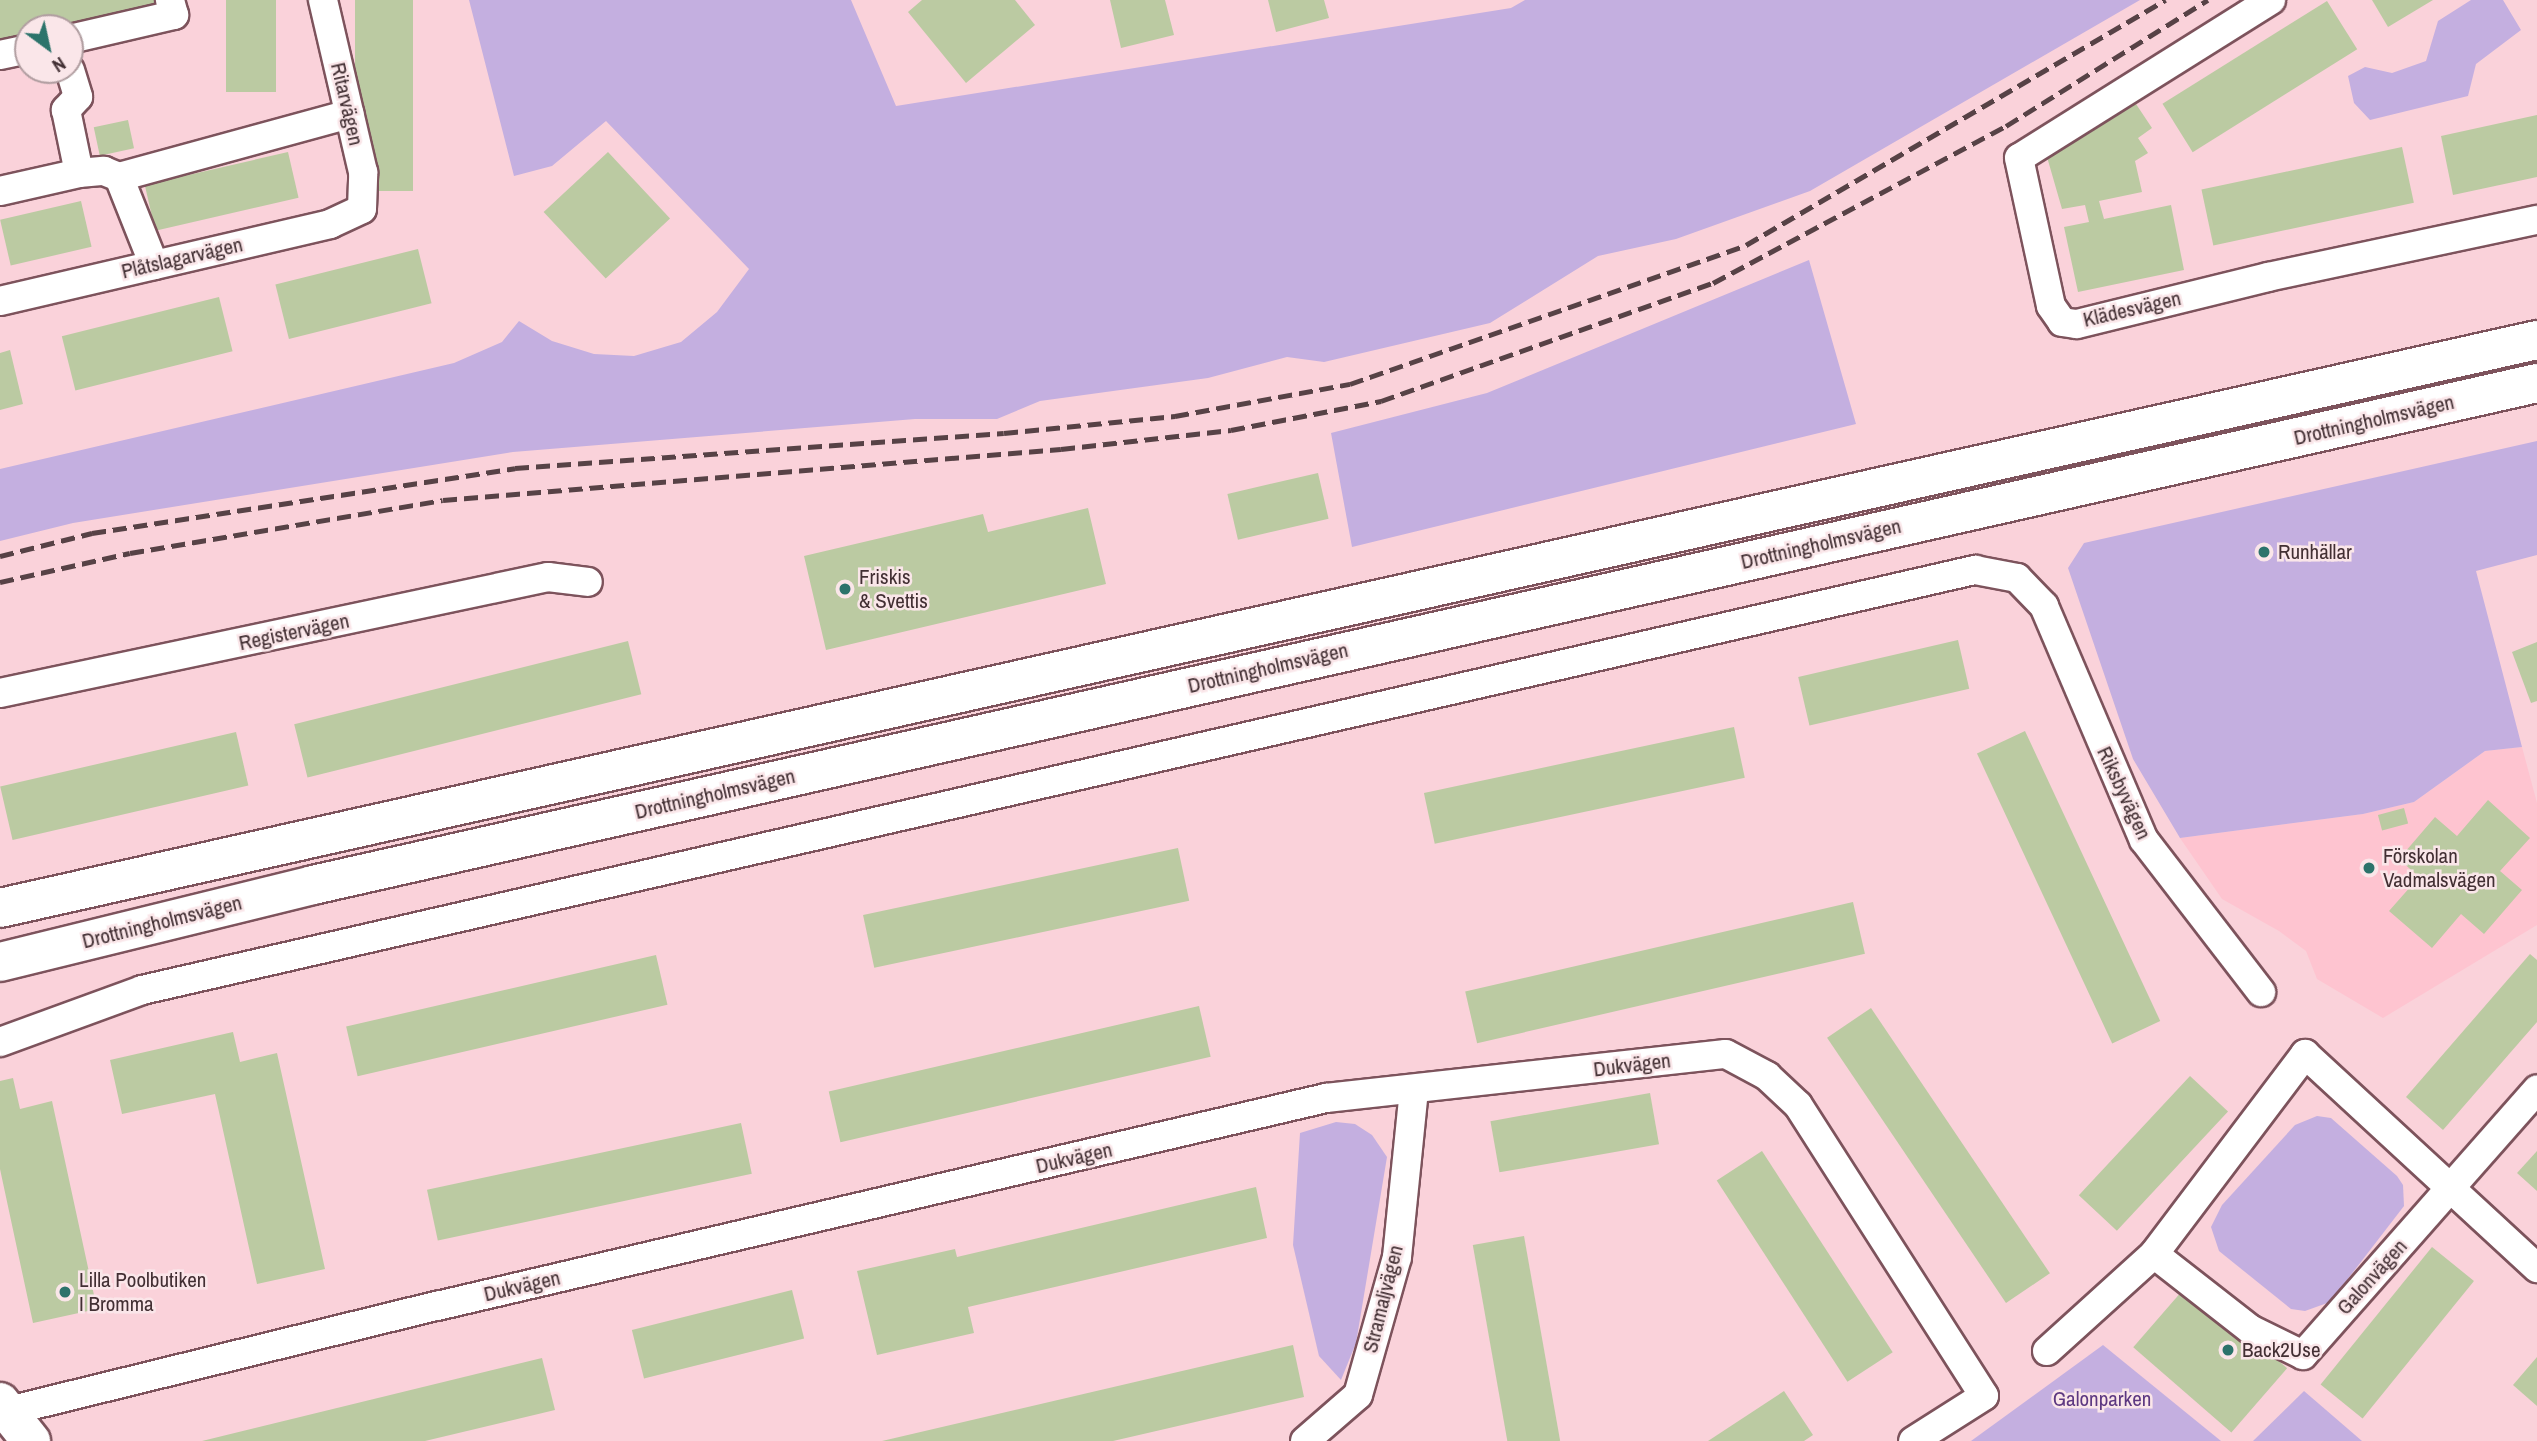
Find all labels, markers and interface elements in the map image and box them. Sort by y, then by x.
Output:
north arrow [14,14,84,84]
text: N [48,51,71,79]
street label: Ritarvägen [325,60,369,148]
street label: Plåtslagarvägen [119,232,245,284]
street label: Klädesvägen [2081,286,2183,332]
street label: Drottningholmsvägen [2291,389,2457,451]
street label: Drottningholmsvägen [1738,513,1904,575]
place label: Runhällar [2278,539,2352,565]
marker: Runhällar [2256,544,2272,560]
place label: Friskis & Svettis [859,564,928,614]
marker: Friskis & Svettis [837,581,853,597]
street label: Registervägen [237,608,351,656]
street label: Drottningholmsvägen [1185,637,1351,699]
street label: Riksbyvägen [2092,743,2156,843]
street label: Drottningholmsvägen [632,763,798,825]
place label: Förskolan Vadmalsvägen [2383,843,2496,893]
marker: Förskolan Vadmalsvägen [2361,860,2377,876]
street label: Drottningholmsvägen [80,890,244,954]
street label: Dukvägen [1592,1048,1672,1082]
street label: Dukvägen [1033,1137,1115,1179]
street label: Galonvägen [2332,1234,2412,1320]
street label: Stramaljvägen [1357,1243,1409,1355]
street label: Dukvägen [481,1265,563,1307]
place label: Lilla Poolbutiken I Bromma [79,1267,206,1317]
marker: Lilla Poolbutiken I Bromma [57,1284,73,1300]
place label: Back2Use [2242,1337,2320,1363]
marker: Back2Use [2220,1342,2236,1358]
park label: Galonparken [2053,1386,2151,1412]

